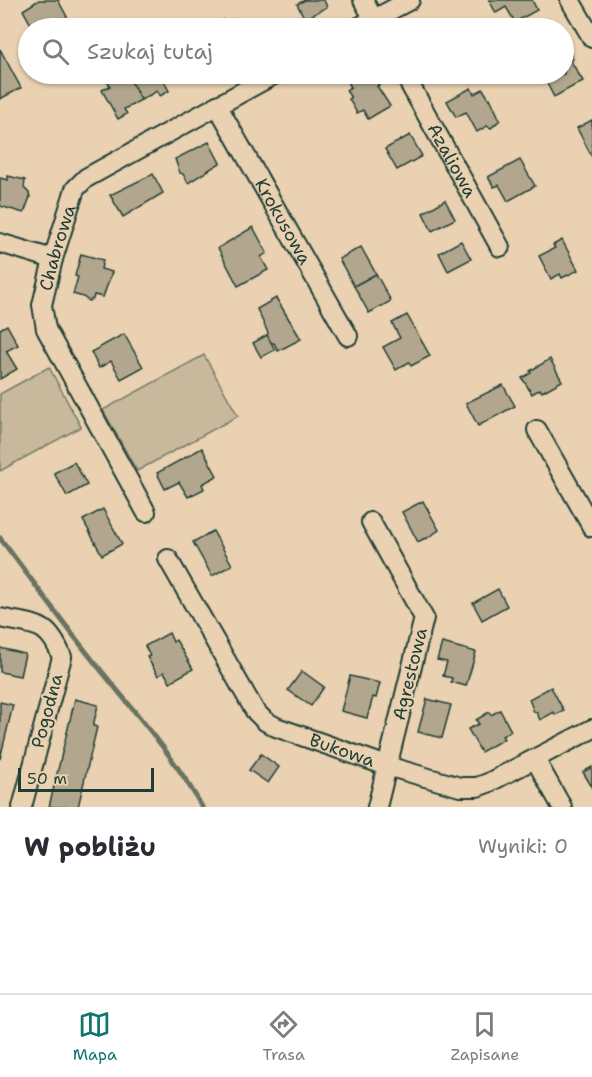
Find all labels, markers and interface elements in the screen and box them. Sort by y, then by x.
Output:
search box [18,18,574,84]
icon: search [39,35,72,68]
text: Szukaj tutaj [87,37,213,66]
street label: Azaliowa [422,119,482,202]
street label: Krokusowa [249,174,317,269]
street label: Chabrowa [34,202,81,293]
street label: Agrestowa [387,625,433,723]
street label: Pogodna [26,671,68,751]
street label: Bukowa [306,728,378,773]
scale bar [18,765,154,792]
text: 50 m [27,768,67,789]
text: W pobliżu [24,829,156,864]
text: Wyniki: 0 [478,833,568,859]
tab: Mapa [73,1008,117,1065]
tab: Trasa [262,1008,305,1065]
tab: Zapisane [450,1008,519,1065]

